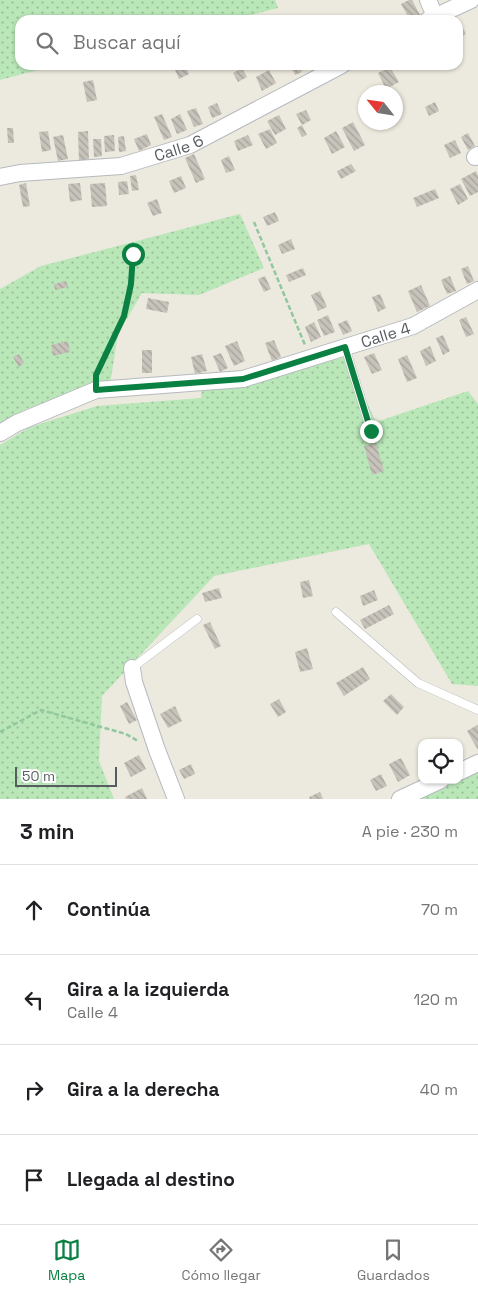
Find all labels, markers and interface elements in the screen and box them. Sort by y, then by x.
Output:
search box [15,15,463,70]
icon: search [33,29,61,57]
text: Buscar aquí [73,30,181,55]
north arrow [358,85,403,130]
street label: Calle 6 [151,129,207,166]
route start [122,243,145,266]
street label: Calle 4 [358,317,413,352]
route end [360,420,383,443]
map controls [418,739,463,784]
button: locate [418,739,463,784]
scale bar [15,764,118,787]
text: 50 m [22,767,55,785]
text: 3 min [20,818,75,845]
text: A pie · 230 m [362,821,458,842]
icon: ahead [20,896,48,924]
text: Continúa [67,897,150,922]
text: 70 m [421,899,458,920]
text: Gira a la izquierda [67,977,229,1002]
icon: left [20,986,48,1014]
text: 120 m [414,989,458,1010]
text: Calle 4 [67,1002,118,1023]
icon: right [20,1076,48,1104]
text: Gira a la derecha [67,1077,219,1102]
text: 40 m [420,1079,458,1100]
icon: arrive [20,1166,48,1194]
text: Llegada al destino [67,1167,235,1192]
tab: Mapa [48,1236,85,1284]
tab: Cómo llegar [181,1236,261,1284]
tab: Guardados [357,1236,430,1284]

